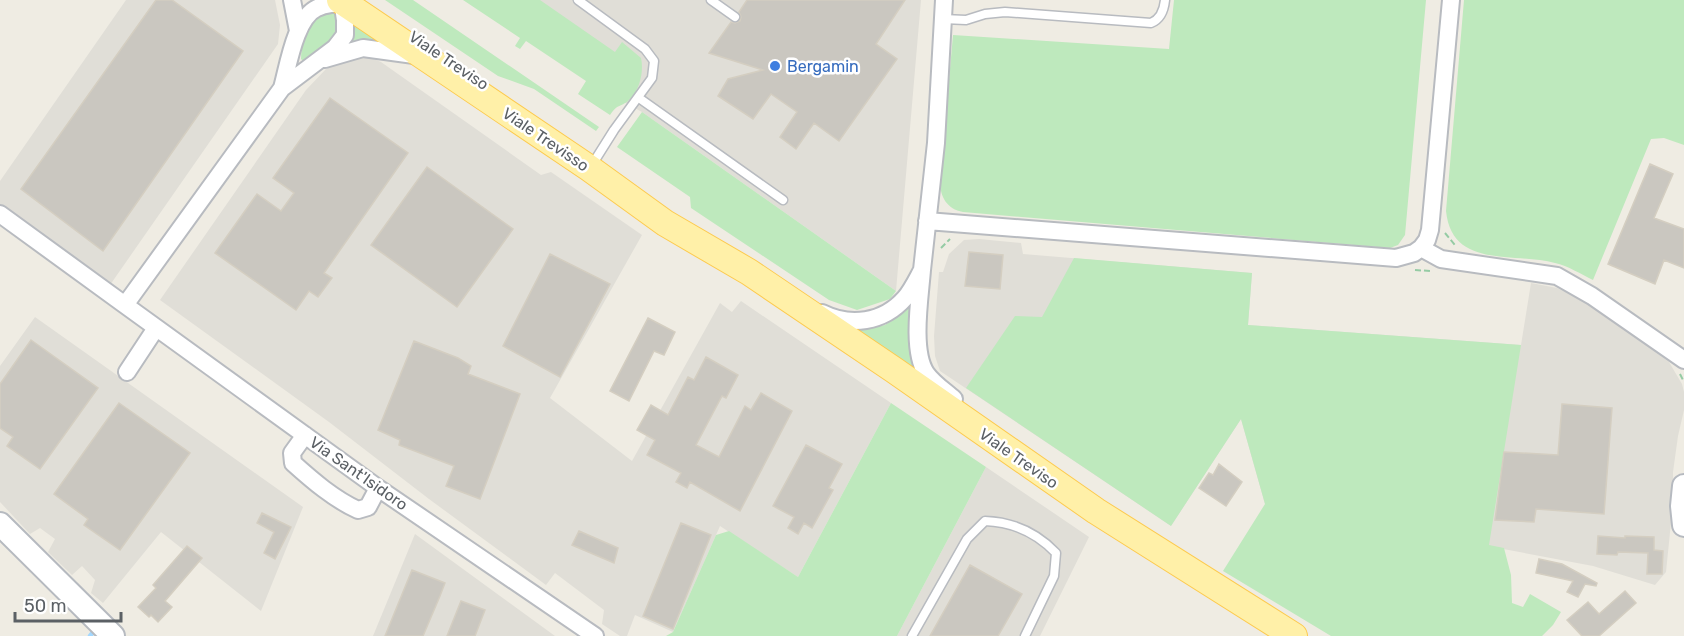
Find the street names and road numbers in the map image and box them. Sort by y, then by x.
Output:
street label: Viale Treviso [405,27,492,94]
street label: Viale Trevisso [499,103,593,175]
street label: Viale Treviso [976,424,1062,493]
street label: Via Sant'Isidoro [306,433,411,514]

